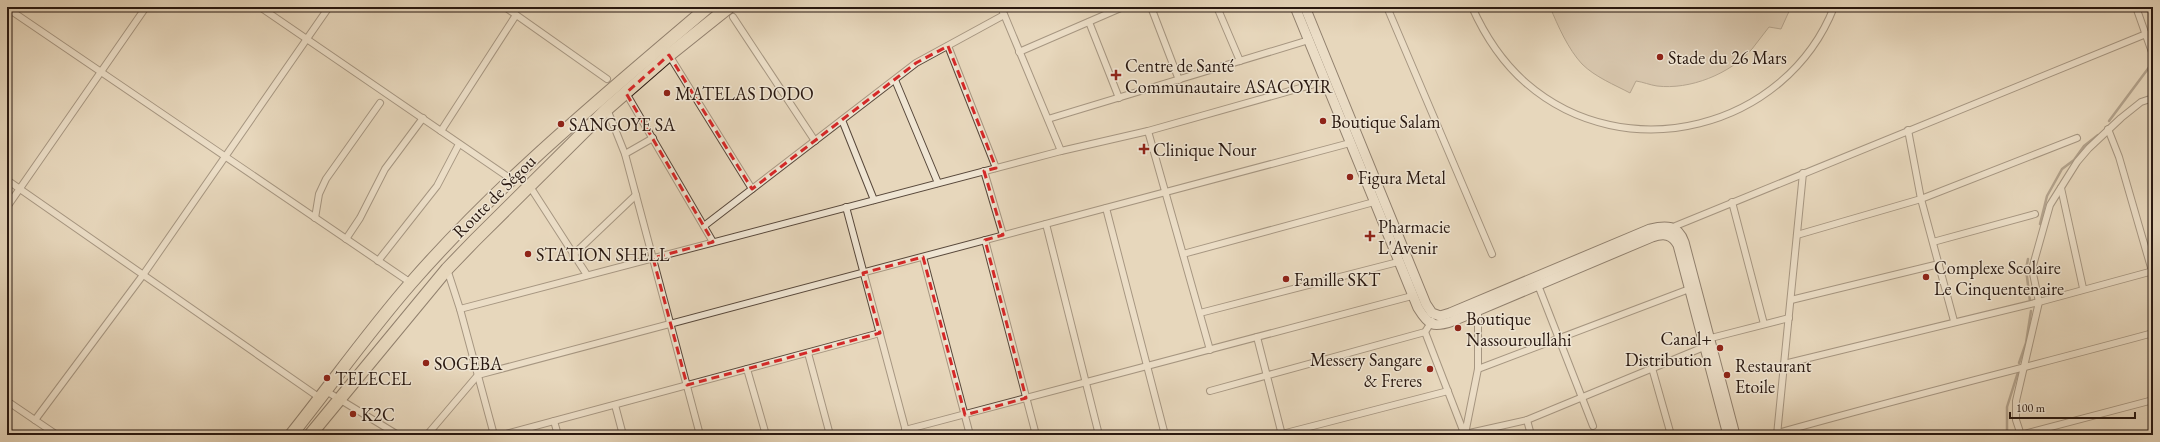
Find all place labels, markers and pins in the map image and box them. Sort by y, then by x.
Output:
place label: Stade du 26 Mars [1668,46,1787,69]
marker: Stade du 26 Mars [1655,52,1665,62]
place label: Centre de Santé Communautaire ASACOYIR [1125,54,1333,98]
marker: Centre de Santé Communautaire ASACOYIR [1110,69,1122,81]
place label: MATELAS DODO [675,82,814,105]
marker: MATELAS DODO [662,88,672,98]
place label: Boutique Salam [1331,110,1441,133]
place label: SANGOYE SA [569,113,676,136]
marker: Boutique Salam [1318,116,1328,126]
marker: SANGOYE SA [556,119,566,129]
place label: Clinique Nour [1153,138,1257,161]
marker: Clinique Nour [1138,143,1150,155]
place label: Figura Metal [1358,166,1446,189]
marker: Figura Metal [1345,172,1355,182]
place label: Pharmacie L'Avenir [1378,215,1450,259]
marker: Pharmacie L'Avenir [1365,231,1375,241]
place label: STATION SHELL [536,243,670,266]
marker: STATION SHELL [523,249,533,259]
place label: Complexe Scolaire Le Cinquentenaire [1934,256,2064,300]
place label: Famille SKT [1294,268,1381,291]
marker: Complexe Scolaire Le Cinquentenaire [1921,272,1931,282]
marker: Famille SKT [1281,274,1291,284]
place label: Boutique Nassouroullahi [1466,307,1572,351]
marker: Boutique Nassouroullahi [1453,323,1463,333]
place label: Canal+ Distribution [1625,327,1712,371]
marker: Canal+ Distribution [1715,343,1725,353]
place label: Messery Sangare & Freres [1310,348,1422,392]
place label: SOGEBA [434,352,503,375]
place label: Restaurant Etoile [1735,354,1812,398]
marker: SOGEBA [421,358,431,368]
marker: Messery Sangare & Freres [1425,364,1435,374]
place label: TELECEL [335,367,412,390]
marker: Restaurant Etoile [1722,370,1732,380]
marker: TELECEL [322,373,332,383]
place label: K2C [361,403,395,426]
marker: K2C [348,409,358,419]

